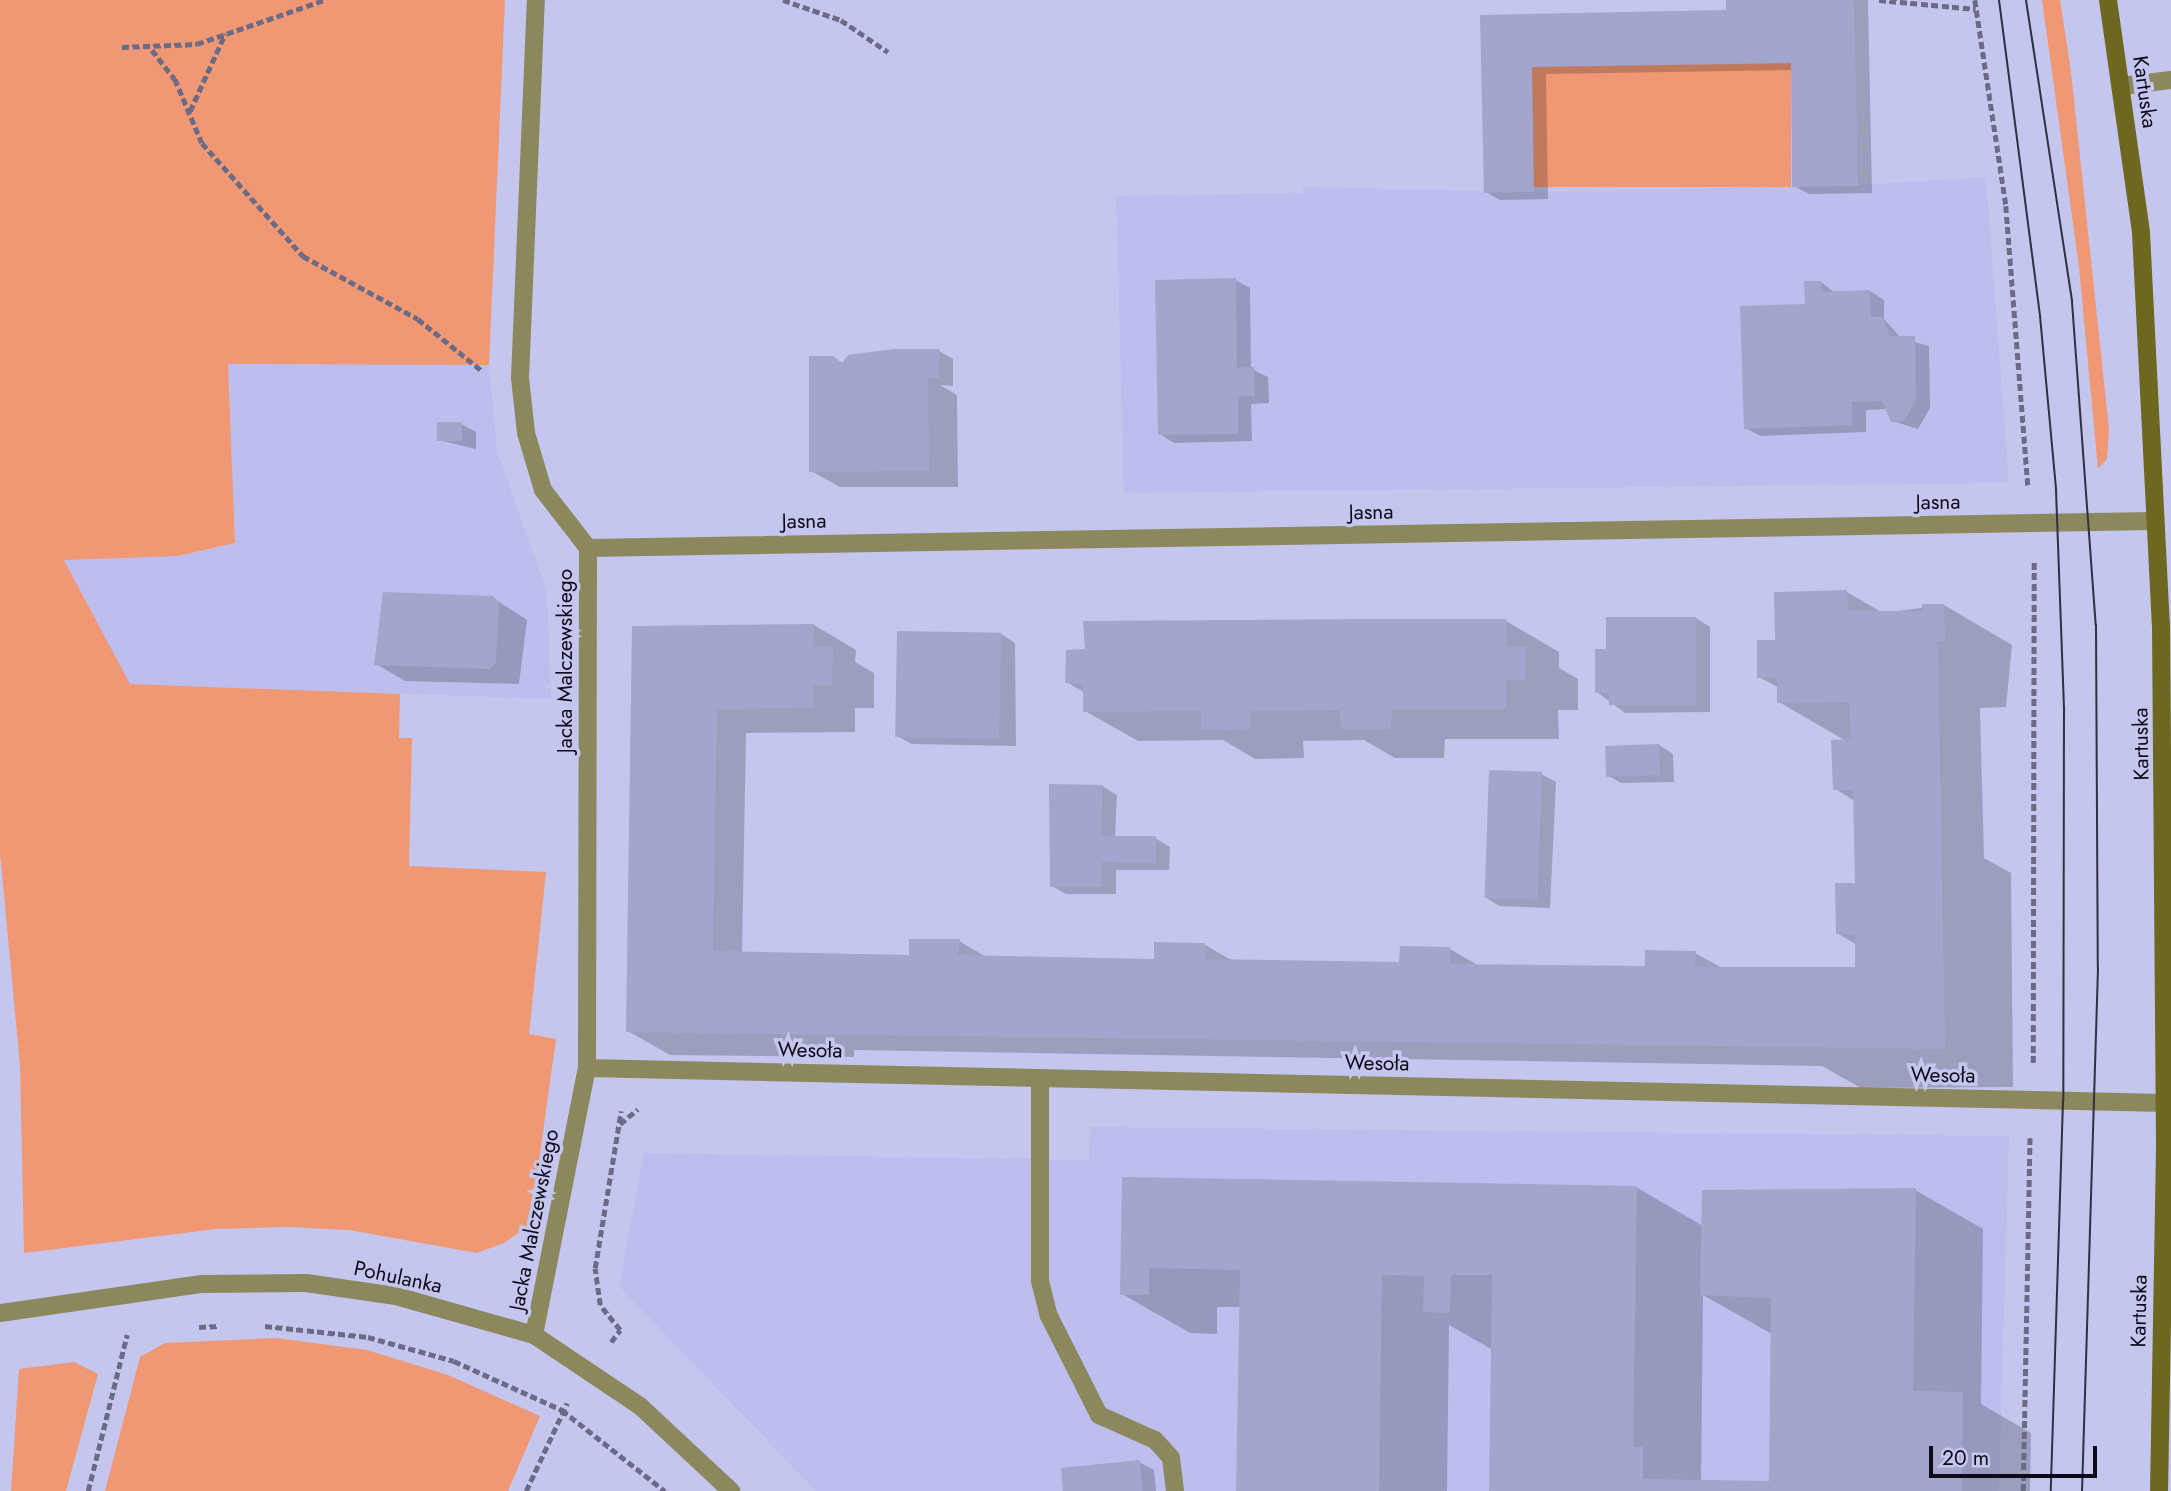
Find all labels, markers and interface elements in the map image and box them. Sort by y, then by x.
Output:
street label: Kartuska [2127,54,2163,130]
street label: Jasna [1915,489,1961,515]
street label: Jasna [1348,499,1394,525]
street label: Jasna [781,508,827,534]
street label: Jacka Malczewskiego [552,569,578,753]
street label: Kartuska [2128,707,2154,781]
street label: Wesoła [777,1037,843,1063]
street label: Wesoła [1344,1050,1410,1076]
street label: Wesoła [1910,1062,1976,1088]
street label: Jacka Malczewskiego [504,1127,564,1313]
street label: Pohulanka [352,1255,444,1299]
street label: Kartuska [2126,1274,2152,1348]
scale bar [1933,1432,2101,1476]
text: 20 m [1942,1443,1989,1473]

